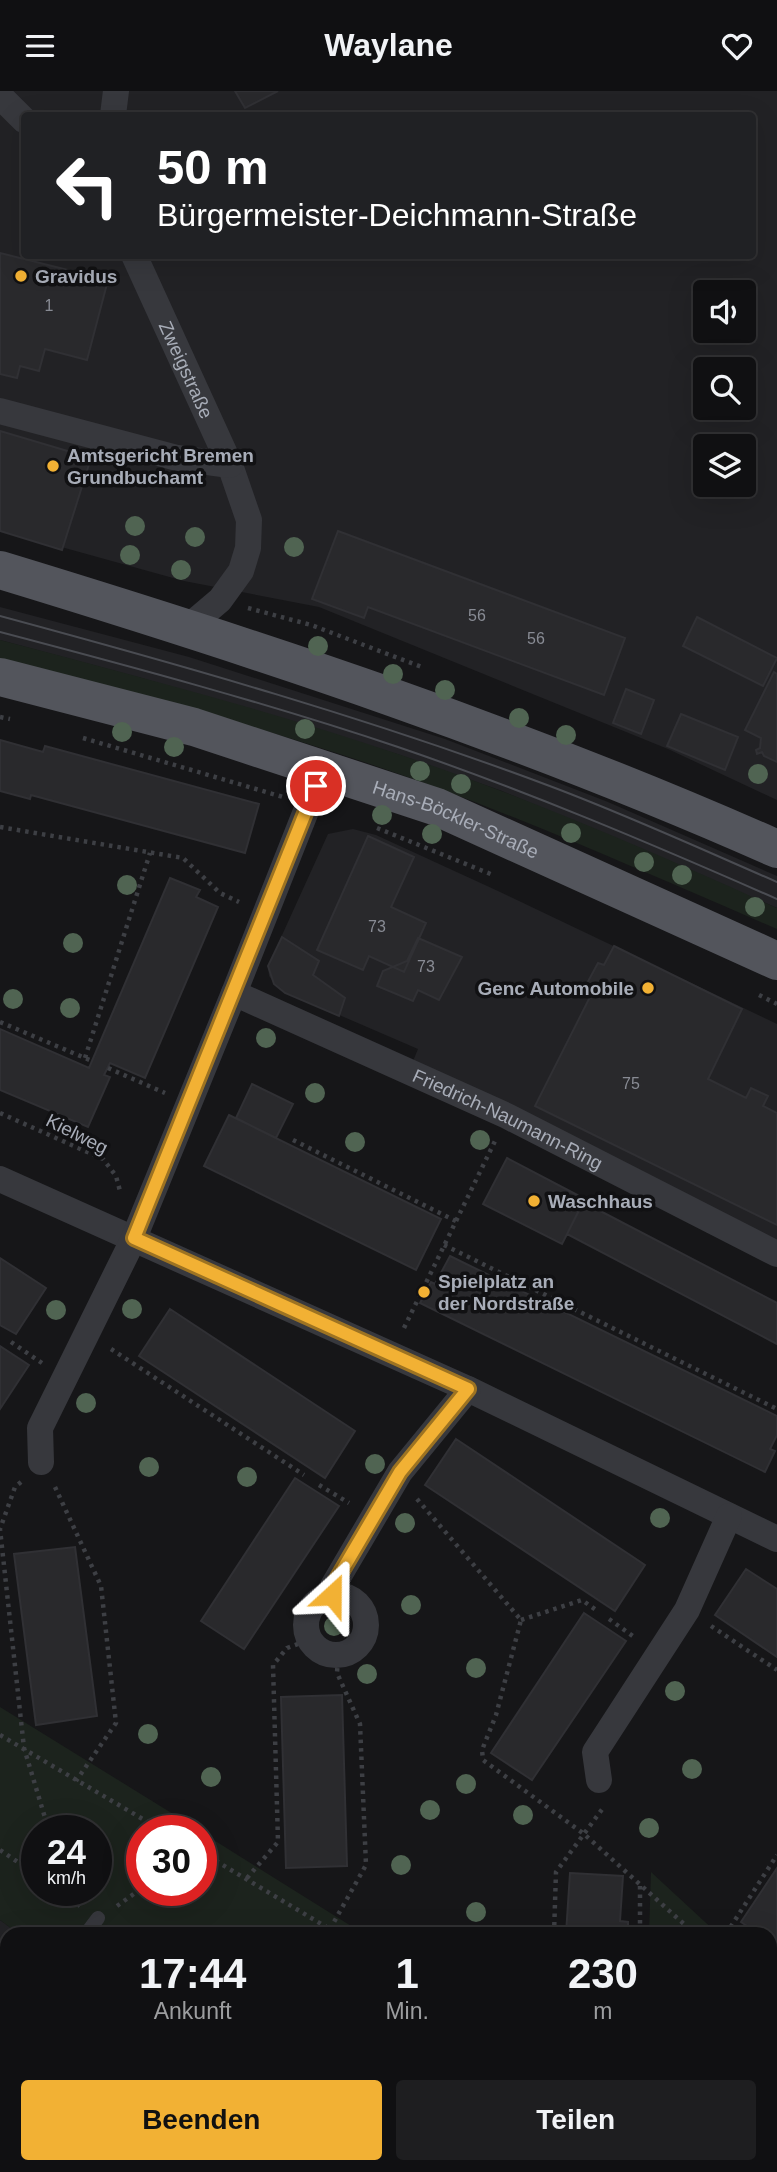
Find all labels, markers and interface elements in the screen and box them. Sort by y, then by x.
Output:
icon: menu [21,27,59,65]
text: Waylane [324,27,453,63]
icon: heart [718,27,756,65]
icon: left [42,140,133,231]
text: 50 m [157,140,269,194]
text: Bürgermeister-Deichmann-Straße [157,197,637,233]
place label: Gravidus [35,266,117,287]
marker: Gravidus [13,268,29,284]
map controls [693,280,756,497]
button: sound [693,280,756,343]
house number: 1 [45,297,54,314]
street label: Zweigstraße [155,318,218,422]
button: search [693,357,756,420]
button: layers [693,434,756,497]
place label: Amtsgericht Bremen Grundbuchamt [67,445,254,488]
marker: Amtsgericht Bremen Grundbuchamt [45,458,61,474]
house number: 56 [468,607,486,624]
house number: 56 [527,630,545,647]
pin [286,756,346,816]
icon: arrive [297,767,335,805]
street label: Hans-Böckler-Straße [370,776,542,862]
house number: 73 [368,918,386,935]
house number: 73 [417,958,435,975]
place label: Genc Automobile [477,978,634,999]
marker: Genc Automobile [640,980,656,996]
street label: Friedrich-Naumann-Ring [410,1064,606,1174]
house number: 75 [622,1075,640,1092]
street label: Kielweg [43,1110,111,1158]
place label: Waschhaus [548,1191,653,1212]
marker: Waschhaus [526,1193,542,1209]
place label: Spielplatz an der Nordstraße [438,1271,574,1314]
marker: Spielplatz an der Nordstraße [416,1284,432,1300]
position arrow [295,1558,369,1632]
speed limit sign: 30 [126,1815,217,1906]
text: 24 [47,1832,86,1871]
text: km/h [47,1868,86,1888]
text: 17:44 [139,1950,246,1997]
text: 1 [395,1950,419,1997]
text: 230 [568,1950,638,1997]
text: Ankunft [154,1998,232,2024]
text: Min. [385,1998,429,2024]
text: m [593,1998,613,2024]
button: Beenden [21,2080,382,2160]
button: Teilen [396,2080,756,2160]

